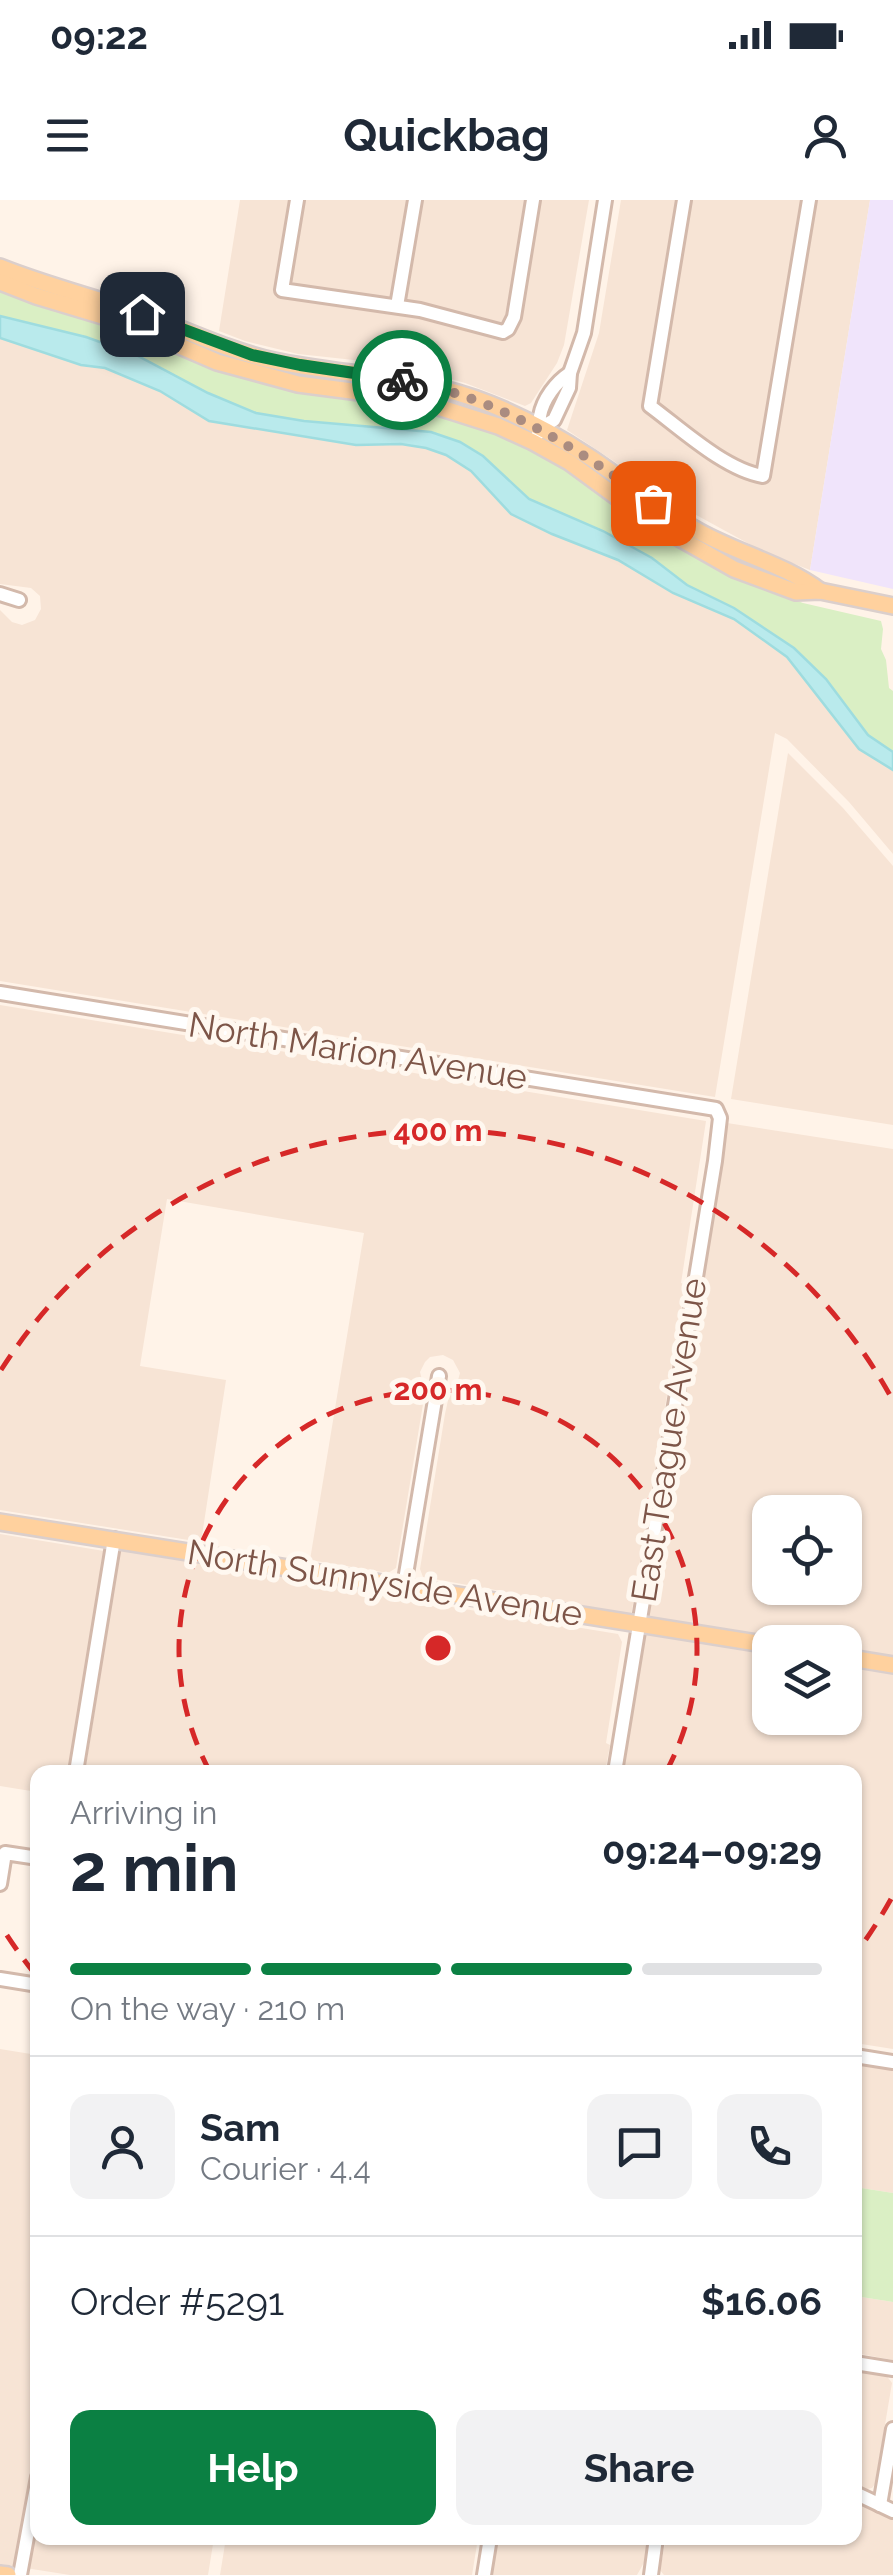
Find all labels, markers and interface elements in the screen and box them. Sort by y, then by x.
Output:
text: 09:22 [50,13,148,58]
icon: menu [40,108,95,163]
icon: person [798,108,853,163]
text: Quickbag [343,109,550,162]
pin [100,272,185,357]
icon: home [115,287,170,342]
courier [352,330,452,430]
icon: bike [375,353,430,408]
pin [611,461,696,546]
icon: bag [626,476,681,531]
street label: North Marion Avenue [186,1003,530,1098]
text: 400 m [393,1113,483,1148]
street label: East Teague Avenue [623,1275,714,1605]
text: 200 m [394,1372,482,1407]
map controls [752,1495,862,1735]
button: locate [752,1495,862,1605]
street label: North Sunnyside Avenue [185,1531,586,1634]
button: layers [752,1625,862,1735]
centre of rings [420,1630,456,1666]
text: Arriving in [70,1794,217,1831]
text: 09:24–09:29 [602,1828,822,1873]
text: 2 min [70,1830,239,1906]
text: On the way · 210 m [70,1990,345,2027]
button: person [70,2094,175,2199]
button: chat [587,2094,692,2199]
button: phone [717,2094,822,2199]
text: Sam [200,2105,280,2150]
text: Courier · 4.4 [200,2150,371,2187]
text: Order #5291 [70,2279,284,2324]
text: $16.06 [701,2279,822,2324]
button: Help [70,2410,436,2525]
button: Share [456,2410,822,2525]

